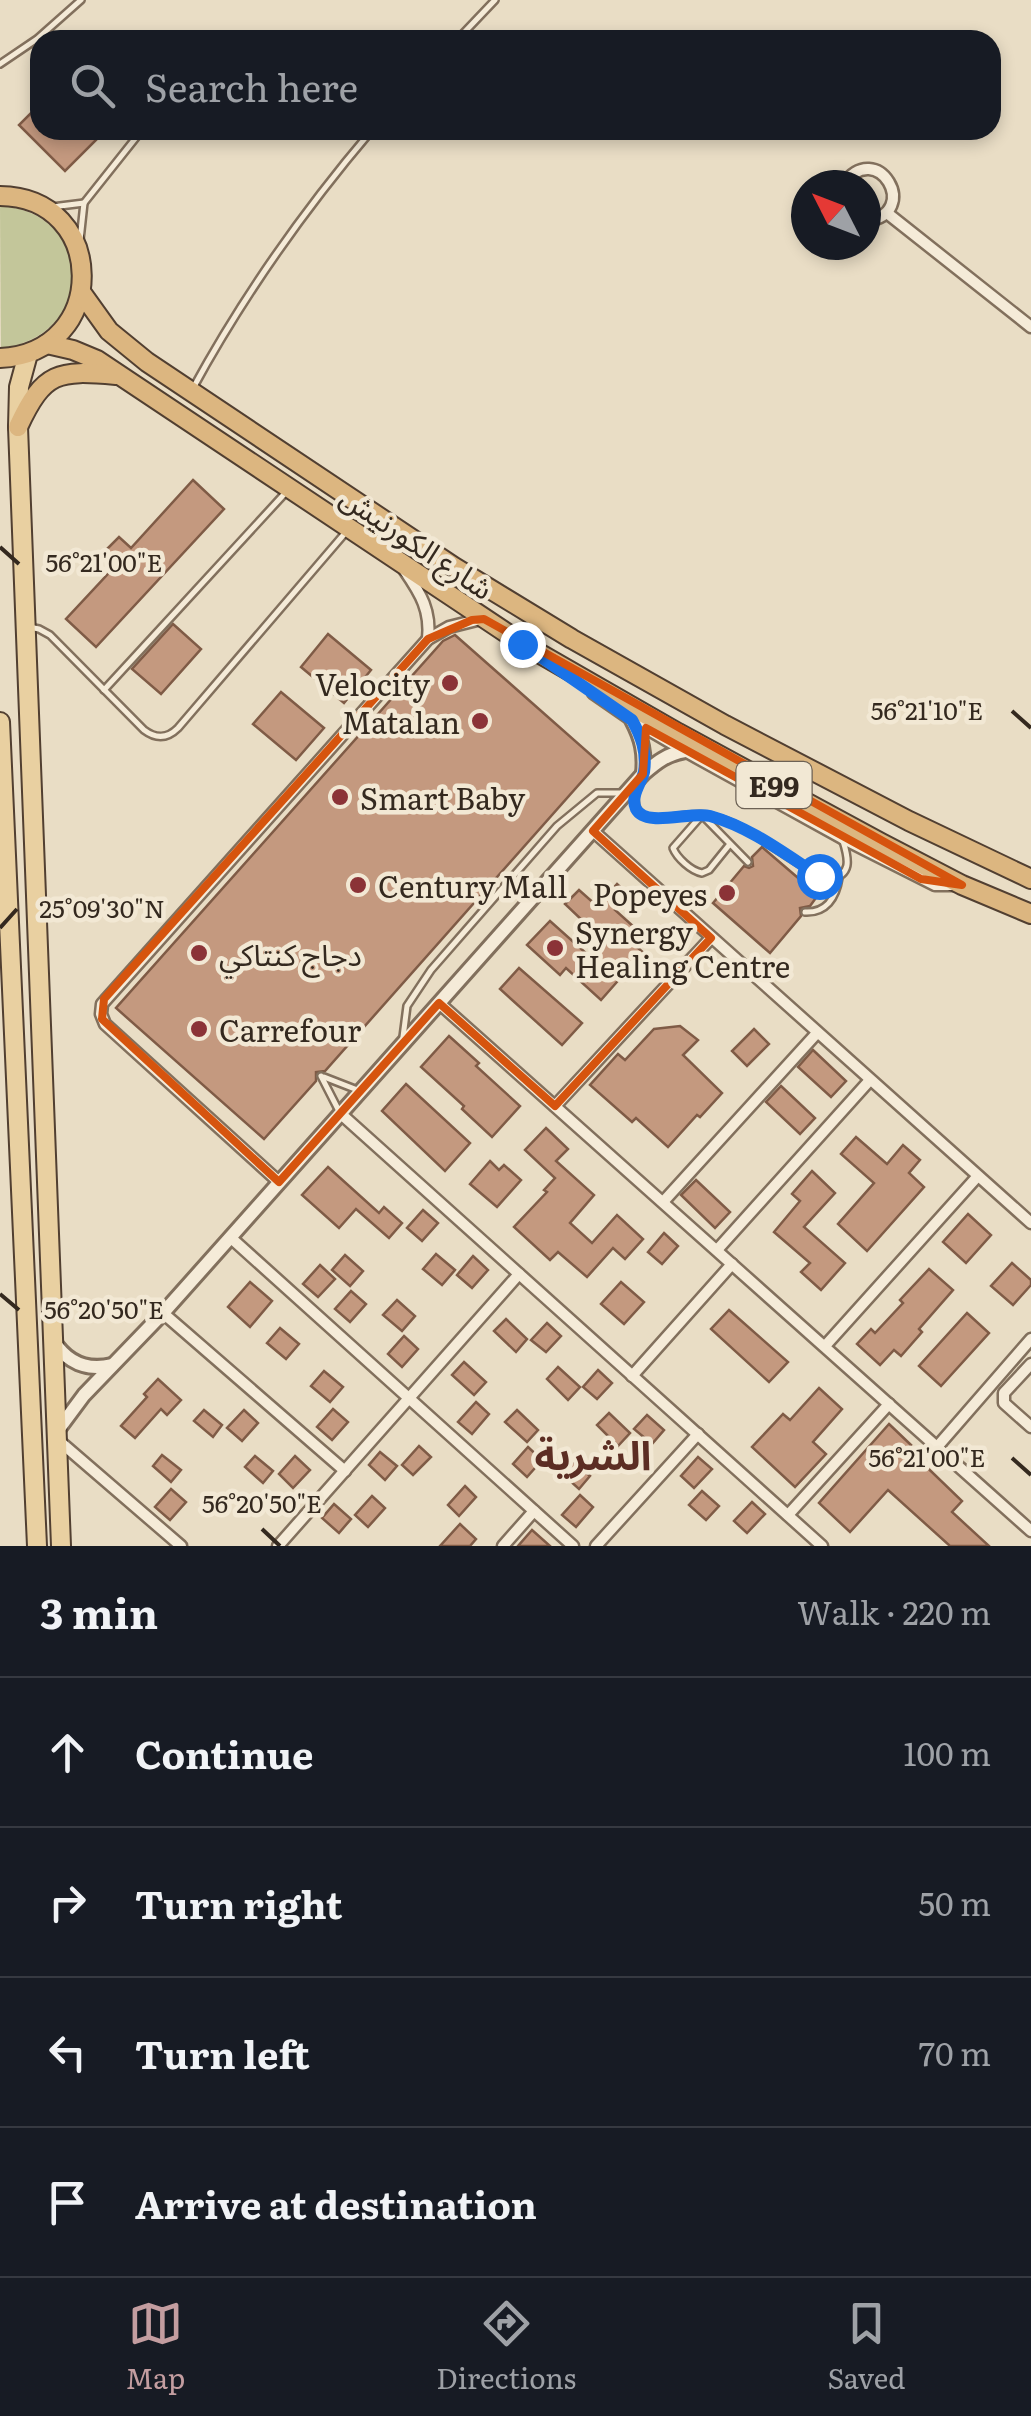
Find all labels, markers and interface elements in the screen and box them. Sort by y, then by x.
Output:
search box [30,30,1001,140]
text: Search here [145,57,358,114]
icon: search [65,58,120,113]
north arrow [791,170,881,260]
street label: شارع الكورنيش [331,473,503,611]
text: 56°21'00"E [46,543,162,580]
route end [500,622,546,668]
place label: Velocity [315,661,431,705]
marker: Velocity [439,672,461,694]
text: 56°21'10"E [871,691,983,728]
place label: Matalan [341,699,460,743]
marker: Matalan [469,710,491,732]
road number: E99 [736,762,812,808]
place label: Smart Baby [360,775,526,819]
marker: Smart Baby [329,786,351,808]
route start [797,854,843,900]
place label: Century Mall [378,863,567,907]
place label: Popeyes [593,871,707,915]
marker: Century Mall [347,874,369,896]
marker: Popeyes [716,882,738,904]
text: 25°09'30"N [39,889,165,926]
place label: Synergy Healing Centre [575,909,790,987]
place label: دجاج كنتاكي [219,931,362,979]
marker: Synergy Healing Centre [544,937,566,959]
marker: دجاج كنتاكي [188,942,210,964]
place label: Carrefour [219,1007,361,1051]
marker: Carrefour [188,1018,210,1040]
text: 56°20'50"E [44,1290,164,1327]
district label: الشرية [535,1423,651,1482]
text: 56°21'00"E [869,1438,985,1475]
text: 56°20'50"E [202,1484,322,1521]
text: 3 min [40,1580,158,1642]
text: Walk · 220 m [797,1587,991,1635]
text: Continue [135,1724,313,1781]
icon: ahead [40,1725,95,1780]
text: 100 m [904,1728,991,1776]
text: Turn right [135,1874,342,1931]
icon: right [40,1875,95,1930]
text: 50 m [919,1878,991,1926]
text: Turn left [135,2024,310,2081]
icon: left [40,2025,95,2080]
text: 70 m [919,2028,991,2076]
text: Arrive at destination [135,2174,537,2231]
icon: arrive [40,2175,95,2230]
tab: Map [126,2296,185,2398]
tab: Directions [436,2296,576,2398]
tab: Saved [827,2296,905,2398]

